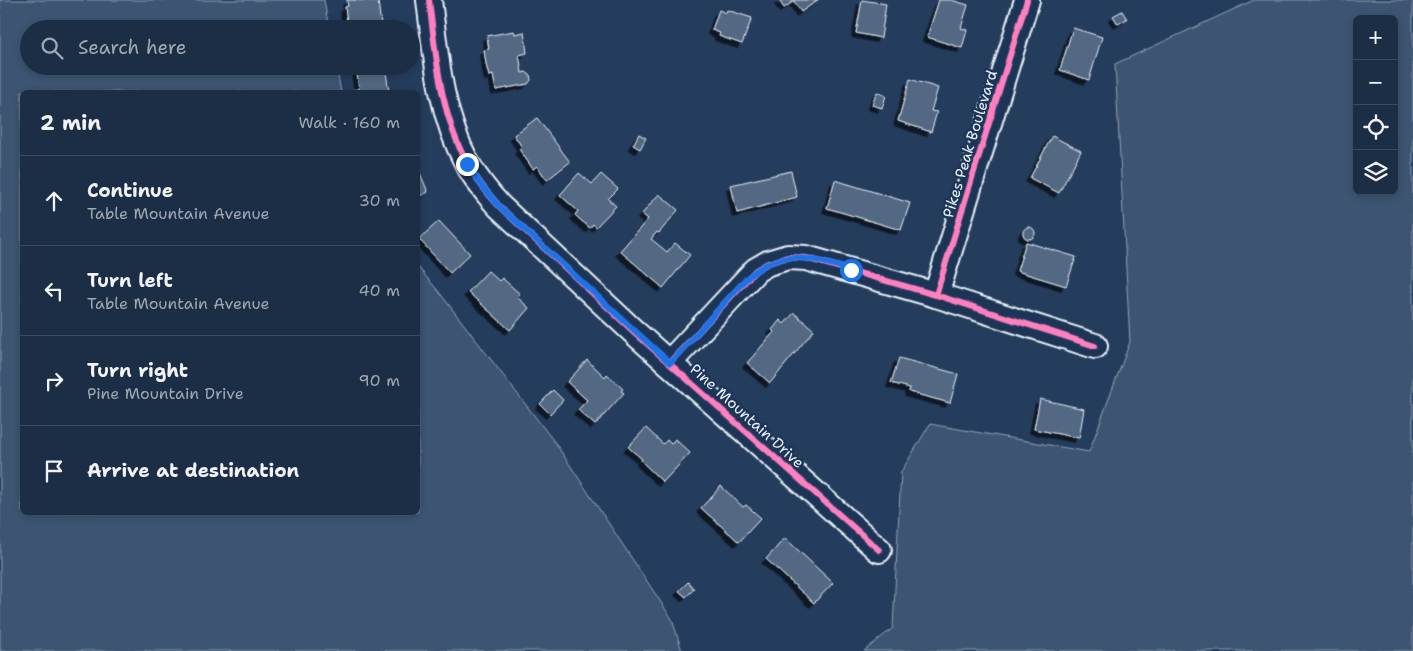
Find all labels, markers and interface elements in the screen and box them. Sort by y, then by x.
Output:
map controls [1353,15,1398,195]
button: + [1353,15,1398,60]
search box [20,20,420,75]
icon: search [38,34,66,62]
text: Search here [78,35,187,60]
button: − [1353,60,1398,105]
street label: Pikes Peak Boulevard [938,67,1002,220]
button: locate [1353,105,1398,150]
text: 2 min [40,109,101,137]
text: Walk · 160 m [299,112,400,133]
button: layers [1353,150,1398,195]
route end [456,153,479,176]
text: Continue [87,178,173,203]
icon: ahead [40,187,68,215]
text: 30 m [359,190,400,211]
text: Table Mountain Avenue [87,203,270,224]
route start [840,259,863,282]
text: Turn left [87,268,173,293]
icon: left [40,277,68,305]
text: 40 m [358,280,400,301]
text: Table Mountain Avenue [87,293,270,314]
text: Turn right [87,358,188,383]
street label: Pine Mountain Drive [686,359,808,473]
icon: right [40,367,68,395]
text: 90 m [359,370,400,391]
text: Pine Mountain Drive [87,383,244,404]
icon: arrive [40,457,68,485]
text: Arrive at destination [87,458,299,483]

